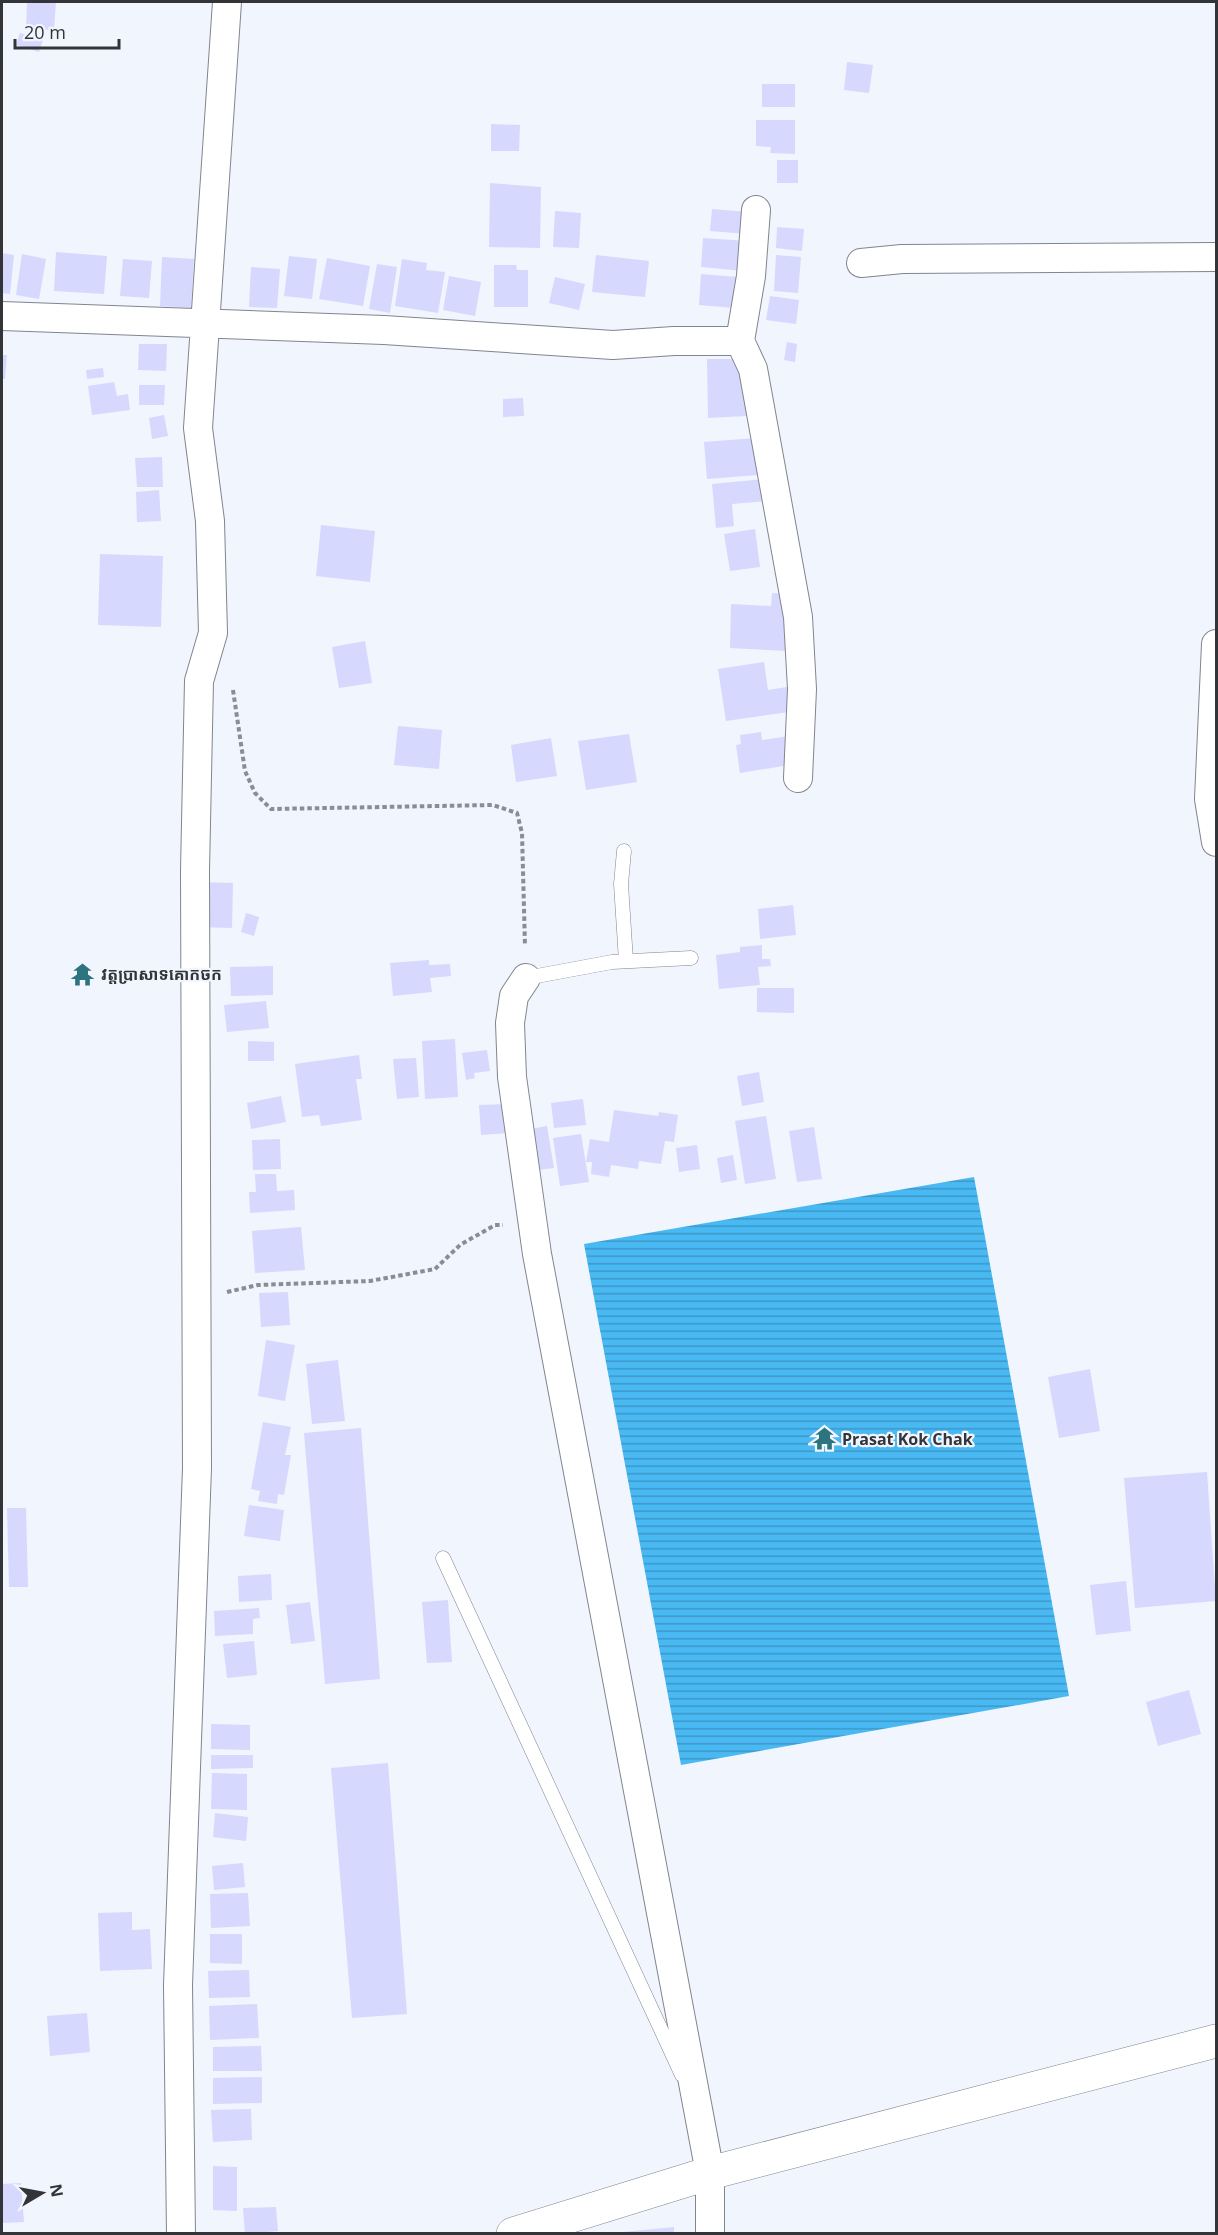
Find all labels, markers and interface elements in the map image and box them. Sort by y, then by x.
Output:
scale bar [15,12,118,50]
text: 20 m [24,20,66,44]
temple icon: វត្តប្រាសាទគោកចក [70,961,96,987]
place label: វត្តប្រាសាទគោកចក [101,963,222,985]
temple icon: Prasat Kok Chak [811,1426,837,1452]
place label: Prasat Kok Chak [842,1428,973,1450]
north arrow [12,2163,72,2223]
text: N [45,2182,69,2199]

